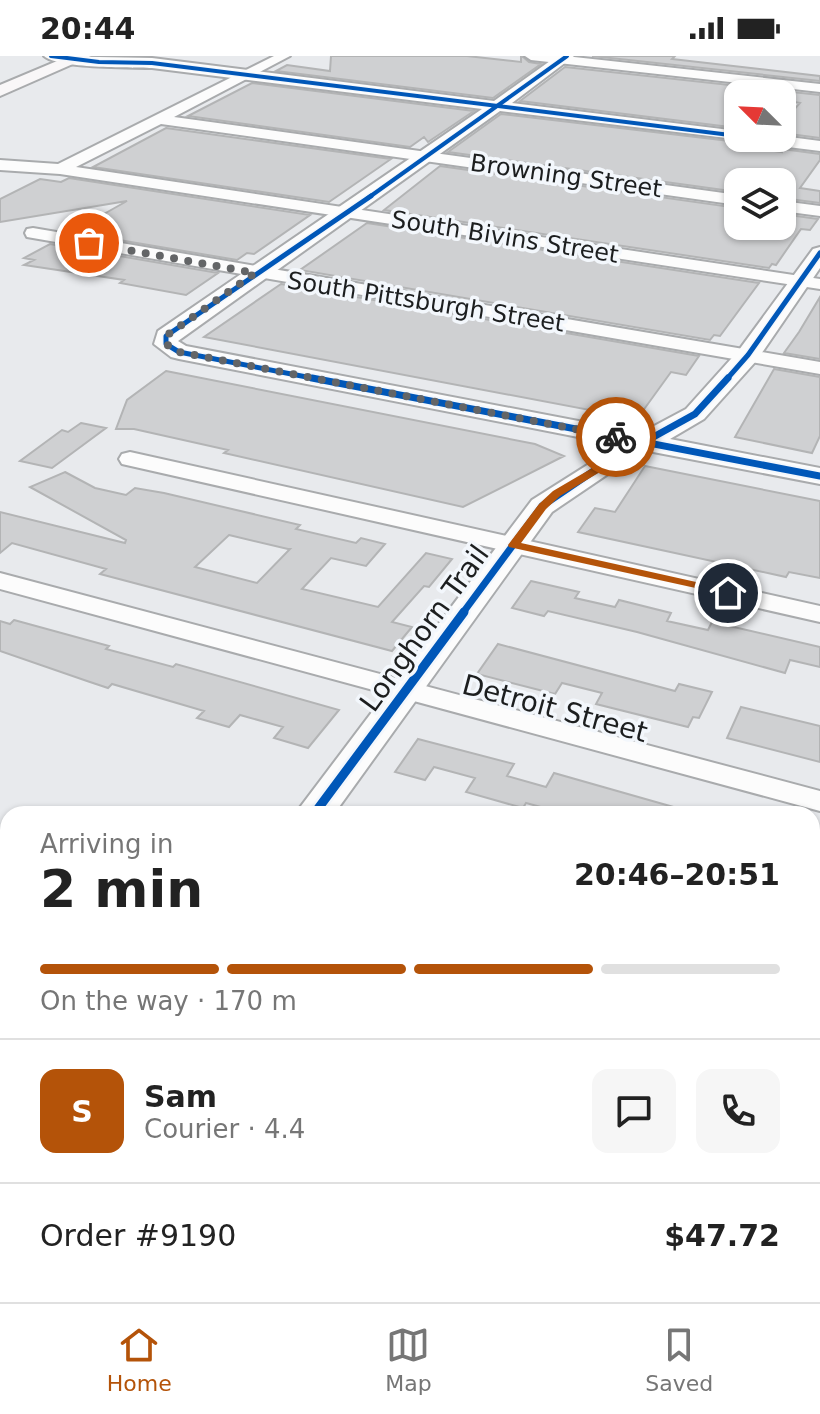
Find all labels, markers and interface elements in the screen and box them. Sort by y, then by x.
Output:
text: 20:44 [40,11,136,46]
north arrow [724,80,796,152]
map controls [724,80,796,240]
street label: Browning Street [468,149,664,203]
button: layers [724,168,796,240]
street label: South Bivins Street [389,205,621,269]
pin [55,209,123,277]
icon: bag [67,221,111,265]
street label: South Pittsburgh Street [285,266,567,338]
courier [576,397,656,477]
icon: bike [594,415,638,459]
street label: Longhorn Trail [353,539,496,718]
pin [694,559,762,627]
icon: home [706,571,750,615]
street label: Detroit Street [459,668,651,749]
text: Arriving in [40,829,174,859]
text: 20:46–20:51 [574,857,780,892]
text: 2 min [40,859,203,919]
text: On the way · 170 m [40,986,297,1016]
button: chat [592,1069,676,1153]
button: phone [696,1069,780,1153]
text: Sam [144,1079,217,1114]
text: S [71,1094,93,1129]
text: Courier · 4.4 [144,1114,305,1144]
text: Order #9190 [40,1218,236,1253]
text: $47.72 [664,1218,780,1253]
tab: Home [107,1323,172,1396]
tab: Map [385,1323,432,1396]
tab: Saved [645,1323,713,1396]

